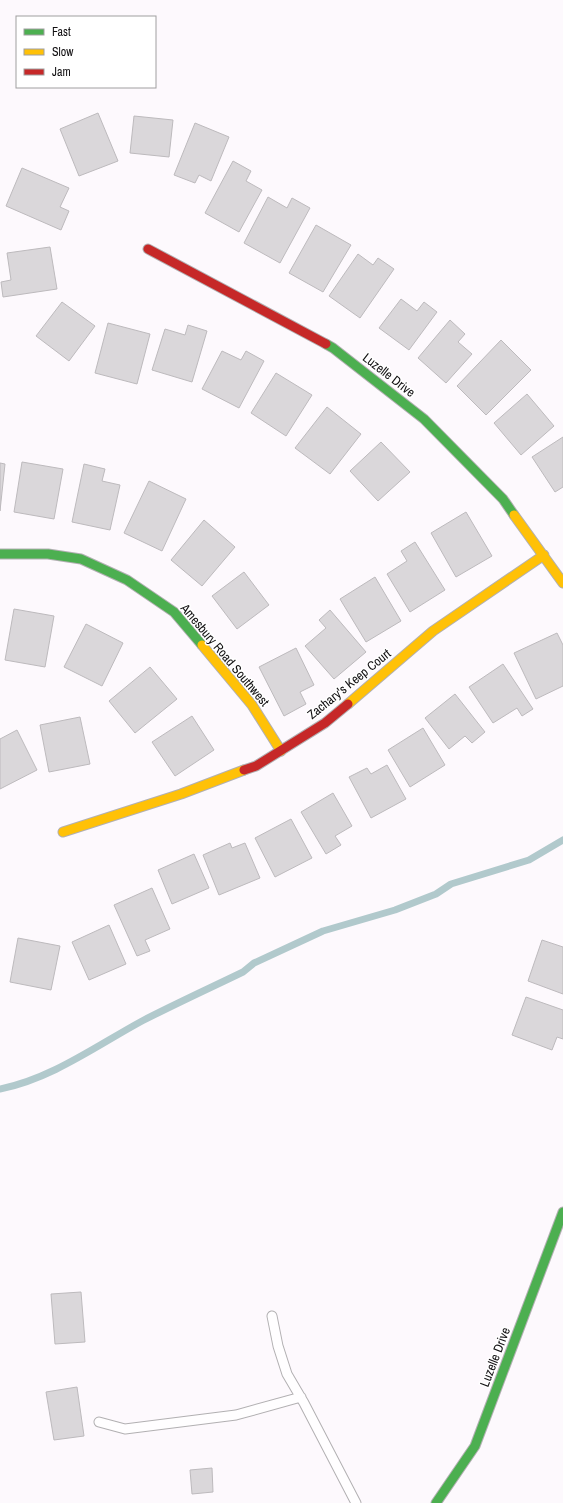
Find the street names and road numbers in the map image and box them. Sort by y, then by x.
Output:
street label: Luzelle Drive [359,349,419,401]
street label: Amesbury Road Southwest [176,599,273,710]
street label: Zachary's Keep Court [304,645,394,723]
street label: Luzelle Drive [476,1325,514,1389]

